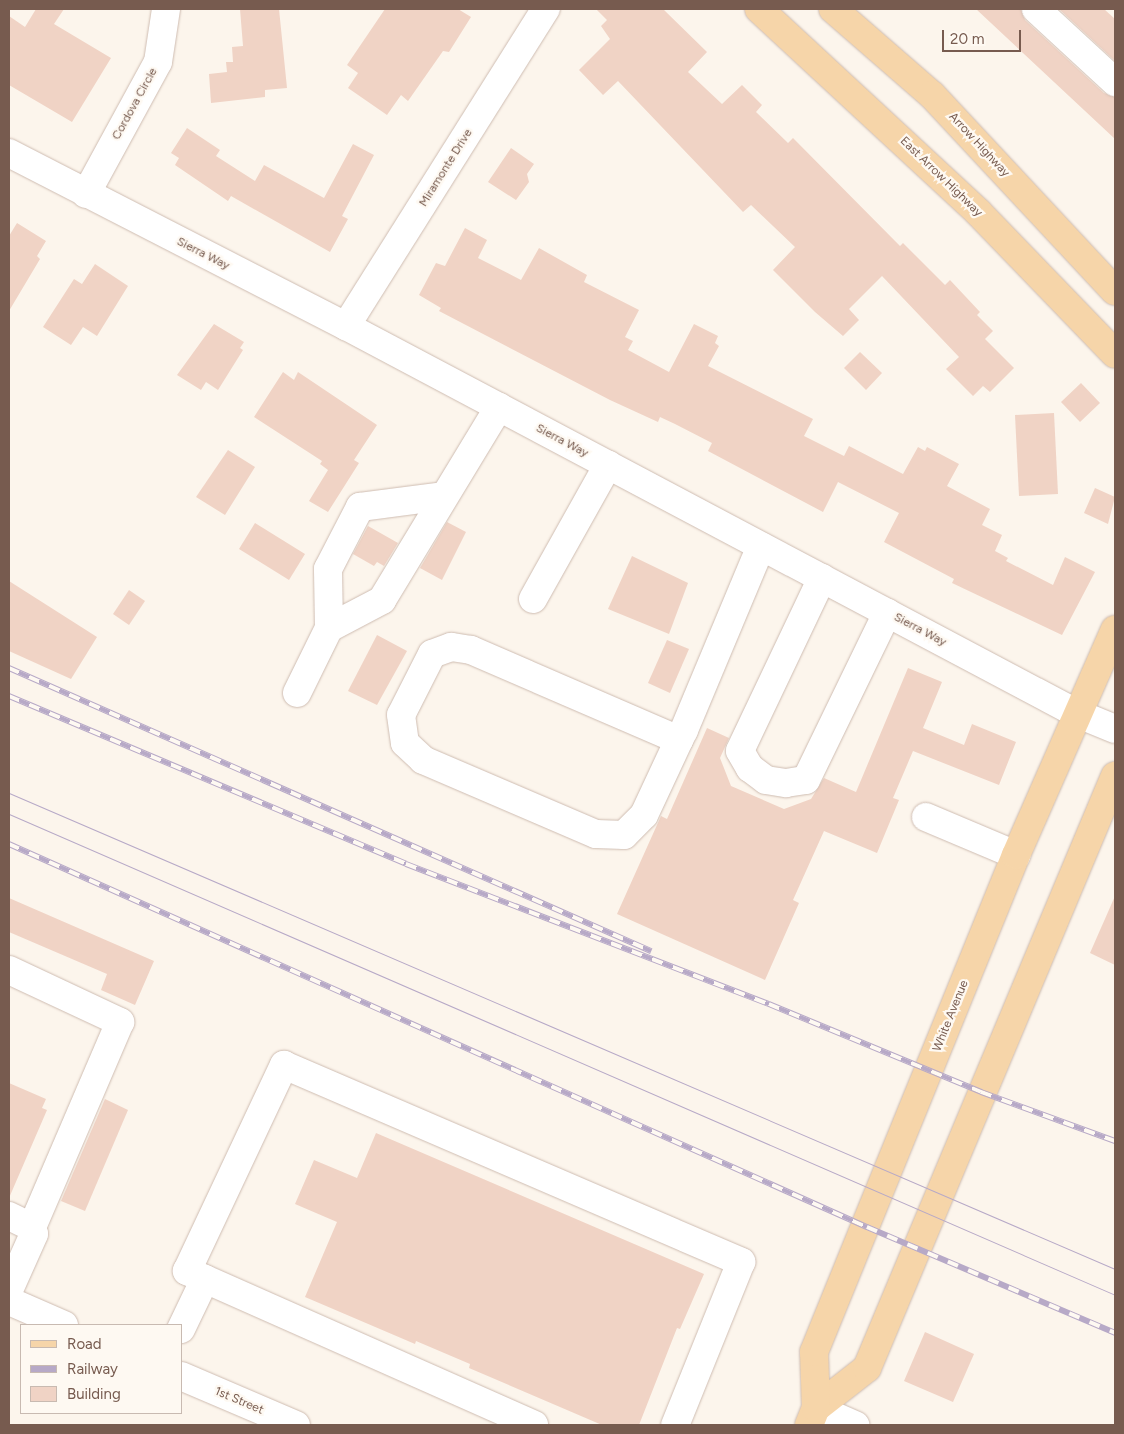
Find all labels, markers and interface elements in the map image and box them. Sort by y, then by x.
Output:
scale bar [944,20,1023,52]
text: 20 m [950,30,984,48]
street label: Cordova Circle [109,66,161,142]
street label: Arrow Highway [946,110,1012,180]
street label: Miramonte Drive [416,127,476,209]
street label: East Arrow Highway [897,134,985,220]
street label: Sierra Way [174,235,232,273]
street label: Sierra Way [533,421,591,461]
street label: Sierra Way [891,610,949,650]
street label: White Avenue [930,978,972,1054]
legend [20,1324,182,1414]
text: Road [67,1335,102,1353]
text: Railway [67,1360,118,1378]
street label: 1st Street [212,1384,266,1418]
text: Building [67,1385,121,1403]

